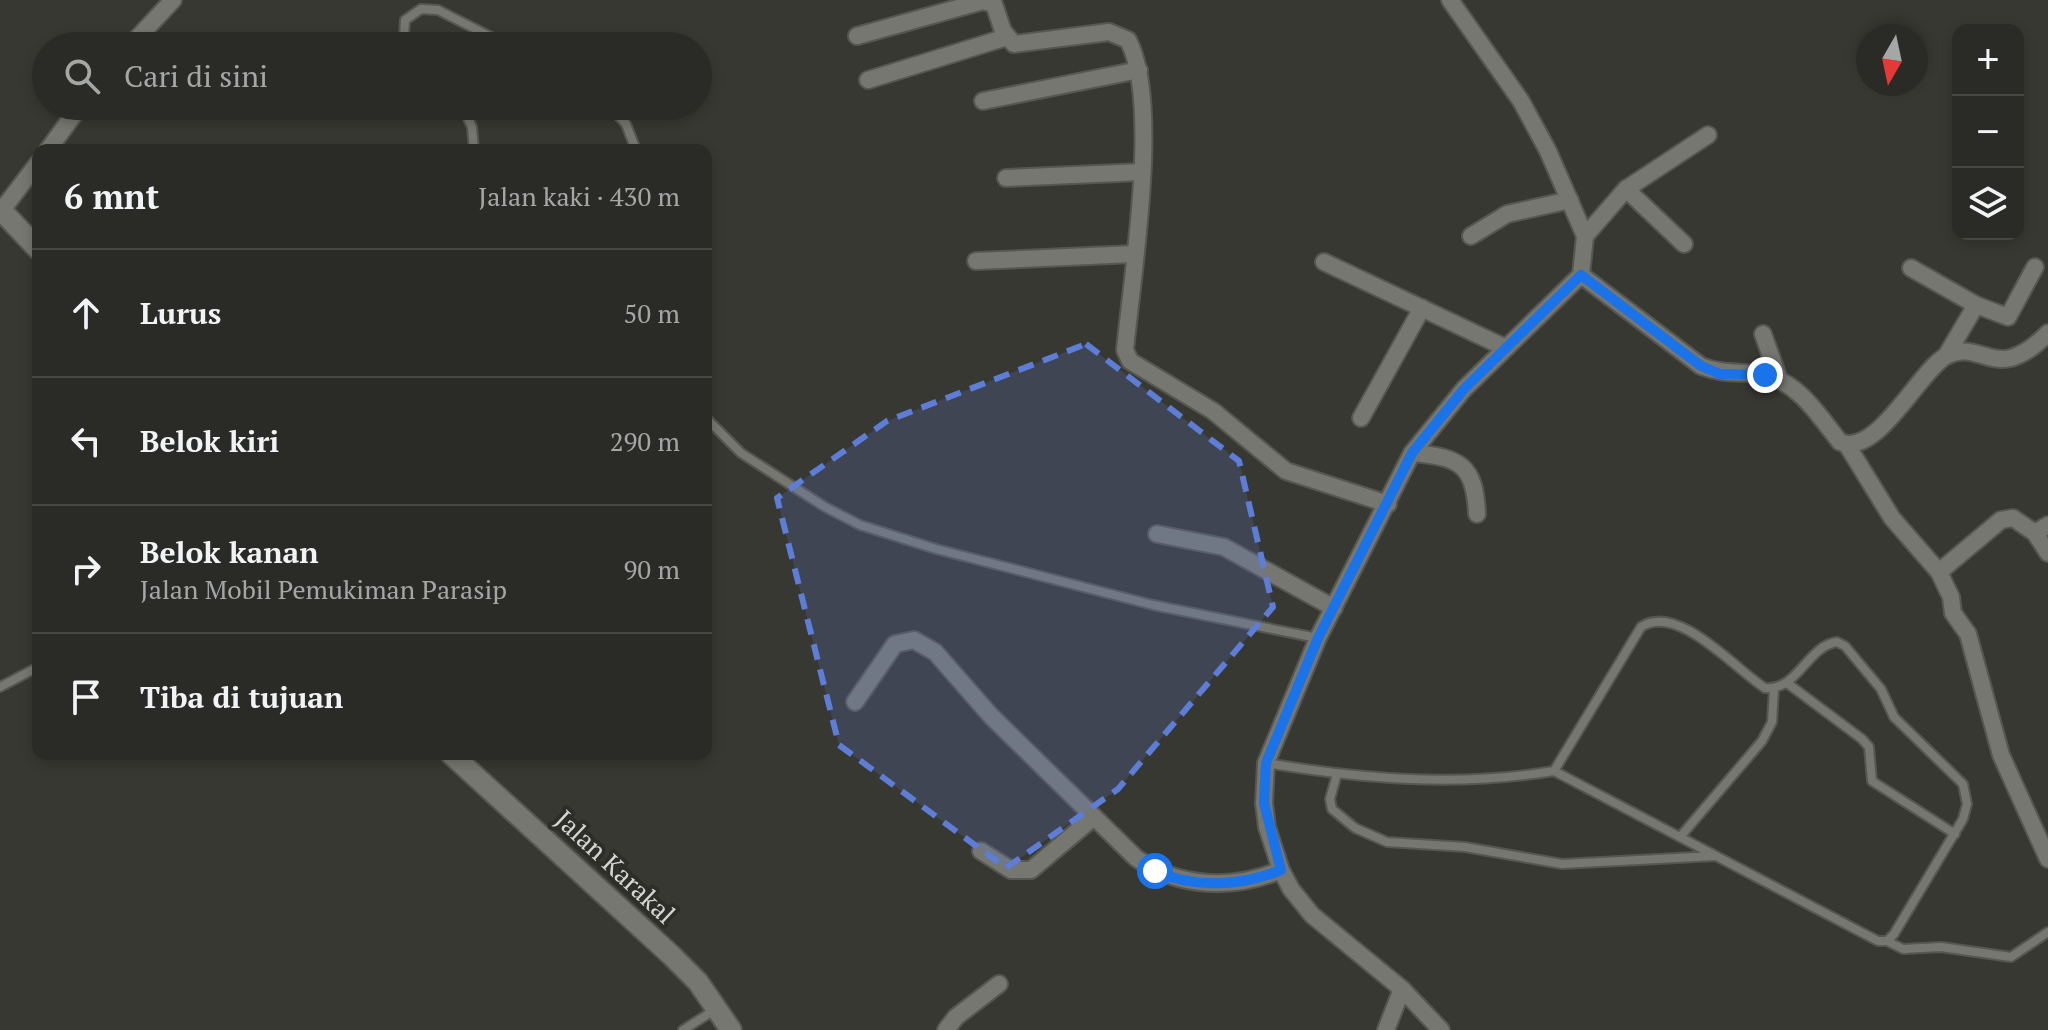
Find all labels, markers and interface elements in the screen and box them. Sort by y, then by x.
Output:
north arrow [1856,24,1928,96]
map controls [1952,24,2024,240]
button: + [1952,24,2024,96]
search box [32,32,712,120]
icon: search [60,54,104,98]
text: Cari di sini [124,56,268,96]
button: − [1952,96,2024,168]
button: layers [1952,168,2024,240]
text: 6 mnt [64,174,159,219]
text: Jalan kaki · 430 m [478,179,680,213]
icon: ahead [64,291,108,335]
text: Lurus [140,293,221,333]
text: 50 m [624,296,680,330]
route end [1747,357,1783,393]
icon: left [64,419,108,463]
text: Belok kiri [140,421,279,461]
text: 290 m [610,424,680,458]
text: Belok kanan [140,532,319,572]
icon: right [64,547,108,591]
text: 90 m [624,552,680,586]
text: Jalan Mobil Pemukiman Parasip [140,572,507,606]
icon: arrive [64,675,108,719]
text: Tiba di tujuan [140,677,343,717]
street label: Jalan Karakal [548,802,683,931]
route start [1137,853,1173,889]

